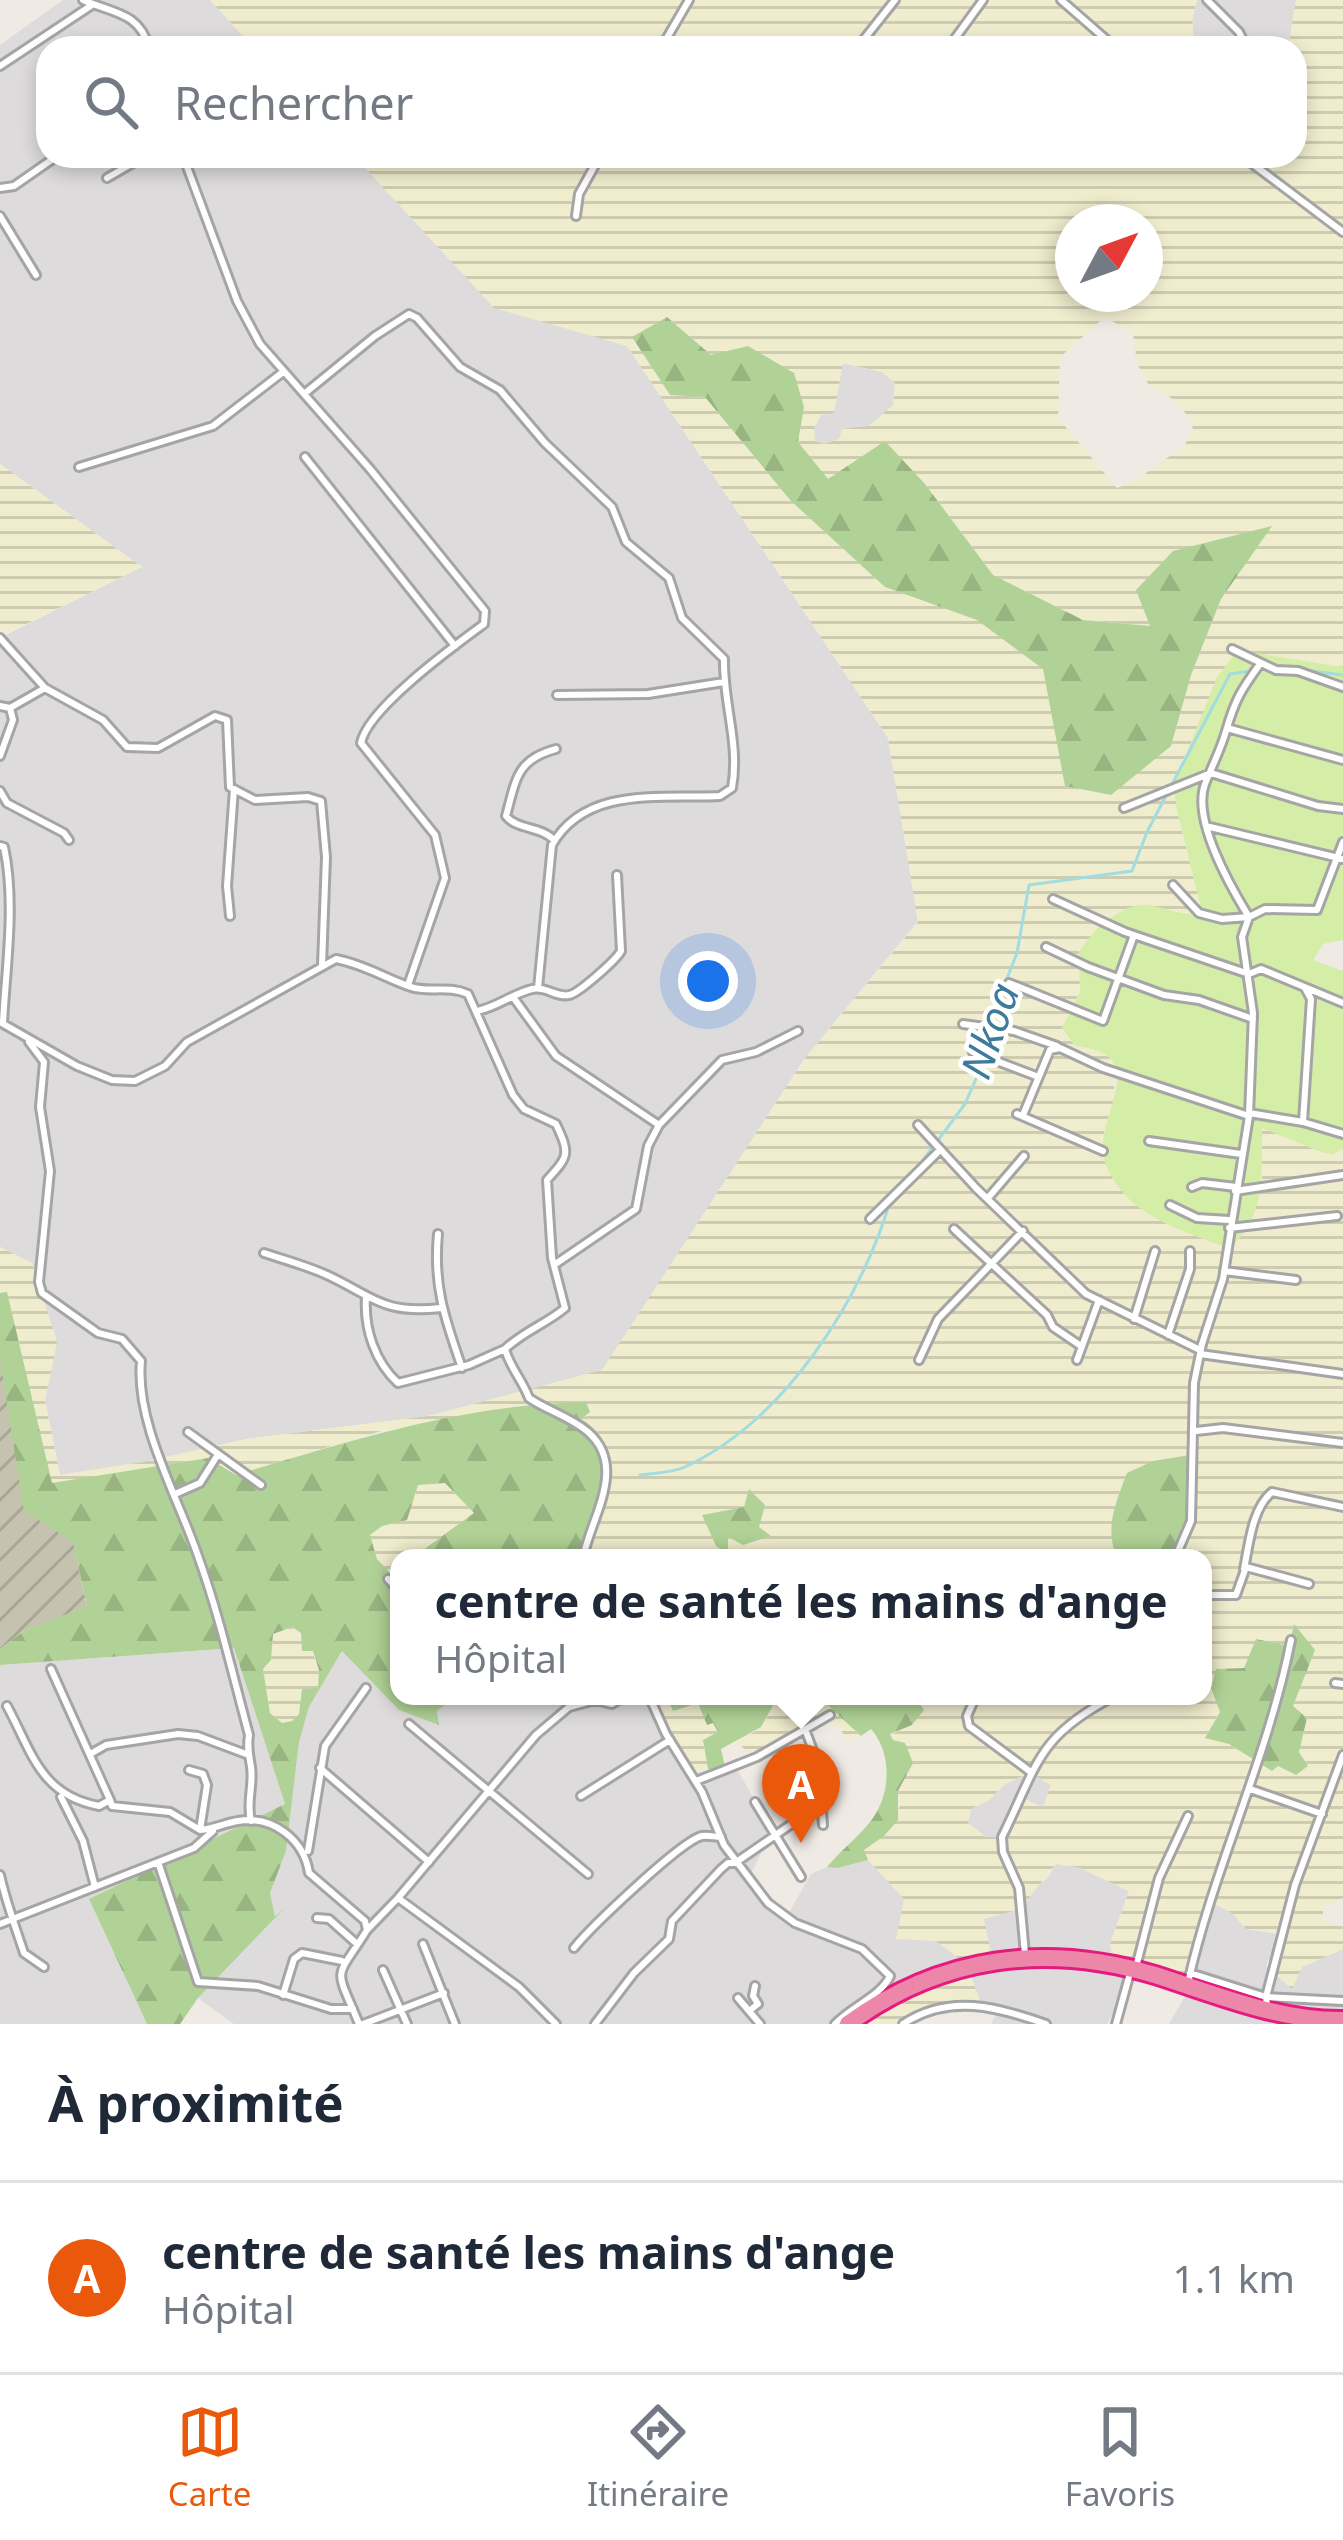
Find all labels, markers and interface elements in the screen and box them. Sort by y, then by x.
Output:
search box [36,36,1307,168]
icon: search [78,69,144,135]
text: Rechercher [174,72,413,133]
north arrow [1055,204,1163,312]
your location [678,951,738,1011]
water label: Nkoa [946,975,1031,1086]
popup [390,1549,1212,1705]
text: centre de santé les mains d'ange [434,1570,1168,1631]
text: Hôpital [434,1631,567,1684]
pin: A [762,1744,840,1843]
text: À proximité [48,2067,344,2137]
text: centre de santé les mains d'ange [162,2221,895,2282]
text: A [74,2251,101,2304]
text: 1.1 km [1173,2251,1295,2304]
text: Hôpital [162,2282,295,2335]
tab: Carte [168,2399,251,2516]
tab: Itinéraire [587,2399,729,2516]
tab: Favoris [1065,2399,1175,2516]

